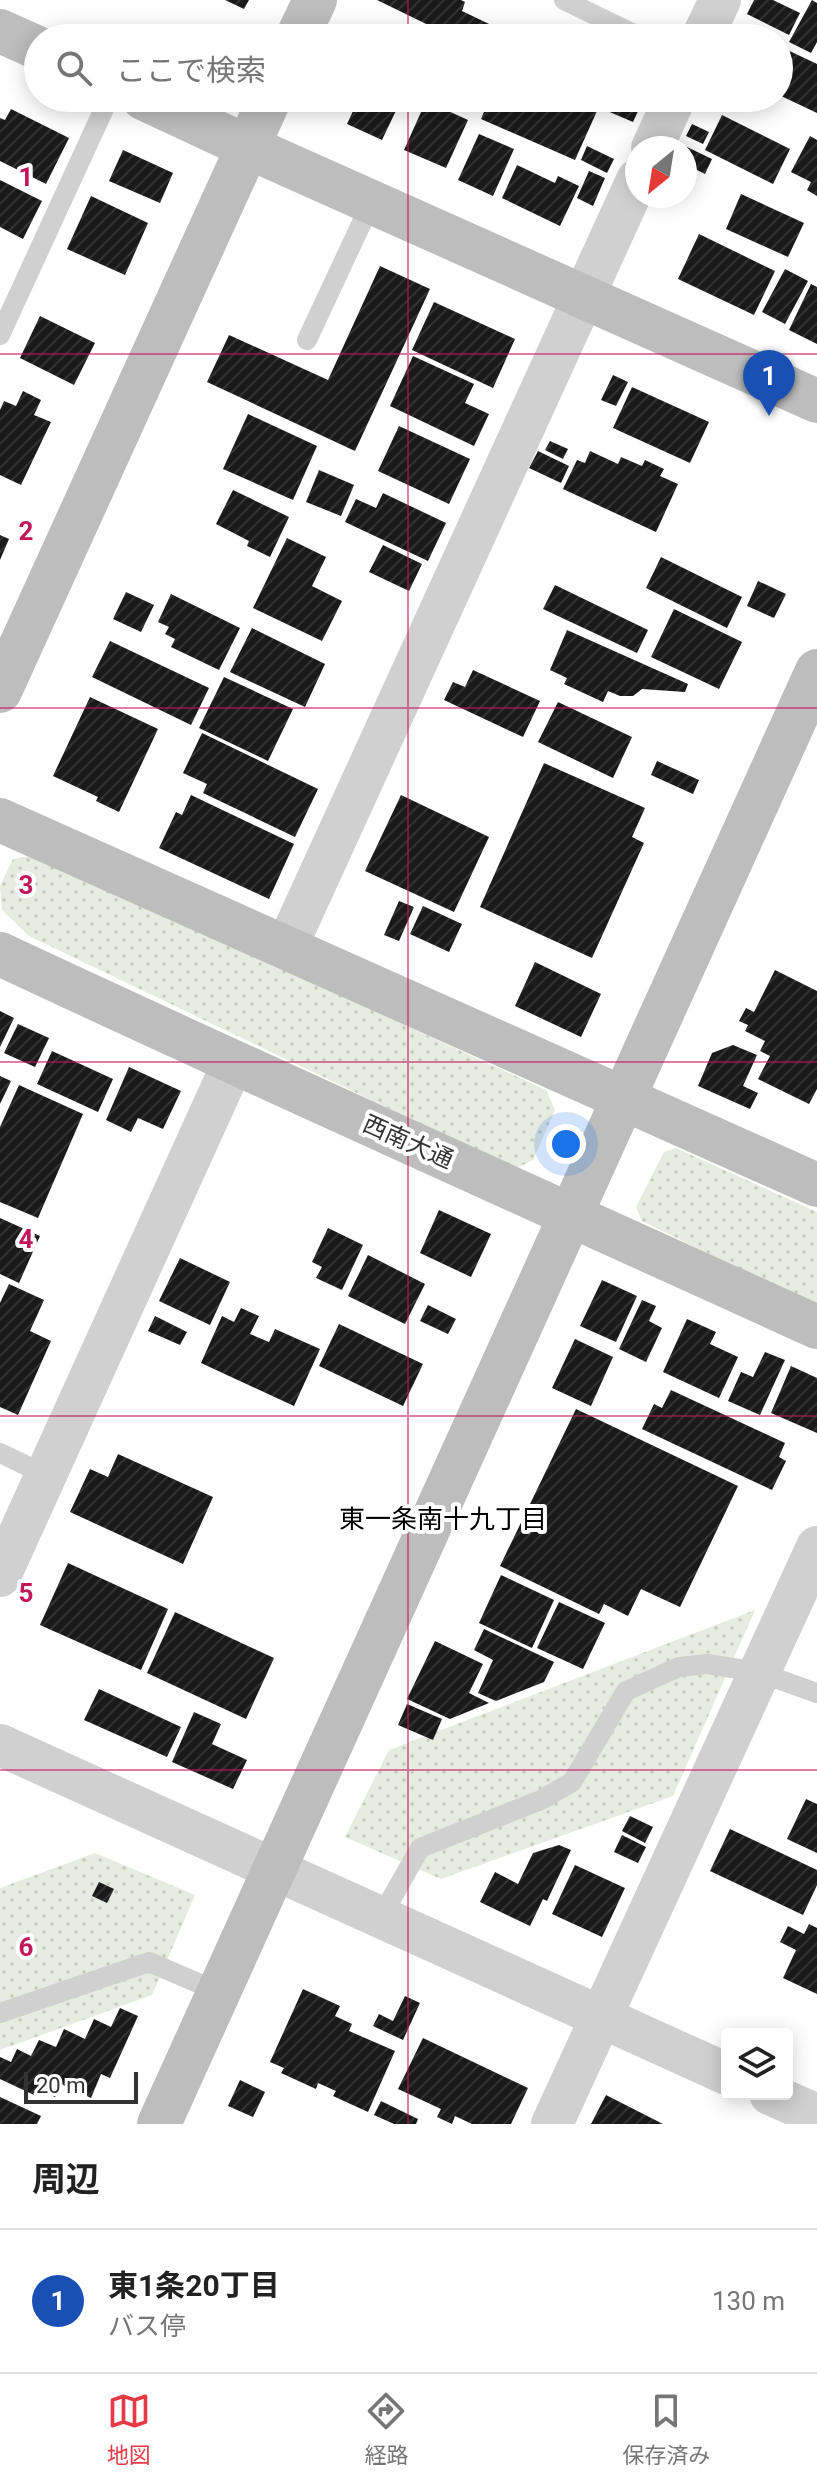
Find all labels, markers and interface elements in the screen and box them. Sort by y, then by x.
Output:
search box [24,24,793,112]
icon: search [52,46,96,90]
text: ここで検索 [116,53,266,88]
north arrow [625,136,697,208]
text: 1 [19,162,33,192]
pin: 1 [743,350,795,416]
text: 2 [19,516,33,546]
text: 3 [19,870,33,900]
street label: 西南大通 [358,1110,458,1174]
your location [546,1124,586,1164]
text: 4 [19,1224,34,1254]
district label: 東一条南十九丁目 [339,1504,547,1534]
text: 5 [19,1578,33,1608]
text: 6 [19,1932,34,1962]
map controls [721,2028,793,2100]
button: layers [721,2028,793,2100]
scale bar [24,2068,138,2104]
text: 20 m [36,2073,85,2098]
text: 周辺 [32,2159,100,2199]
text: 東1条20丁目 [108,2268,280,2303]
text: 1 [51,2286,65,2316]
text: 130 m [712,2286,785,2316]
text: バス停 [108,2311,186,2341]
tab: 地図 [107,2389,151,2469]
tab: 経路 [364,2389,408,2469]
tab: 保存済み [622,2389,710,2469]

